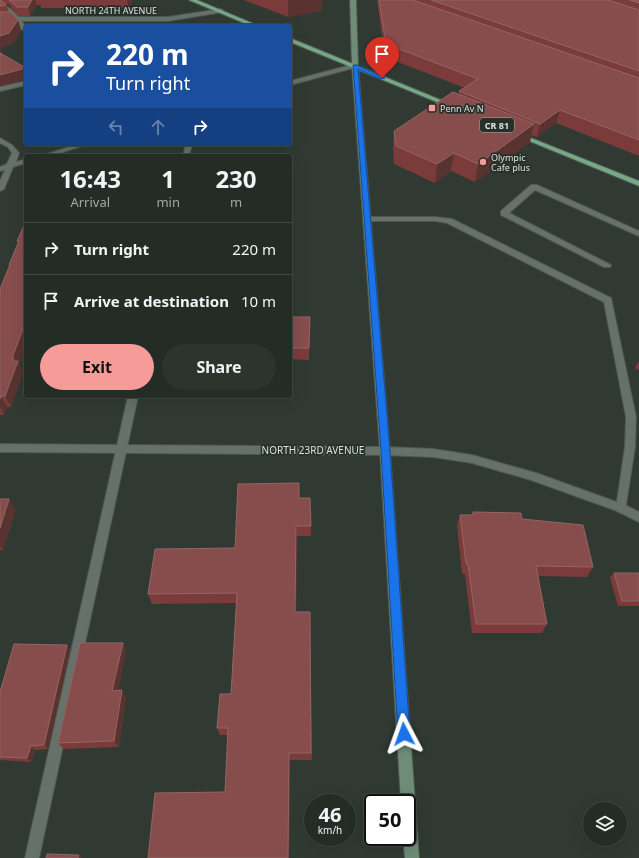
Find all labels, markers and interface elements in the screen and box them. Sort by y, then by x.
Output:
street label: NORTH 24TH AVENUE [65,4,157,17]
text: 220 m [106,35,189,73]
pin [365,37,399,78]
icon: right [40,40,92,92]
icon: arrive [371,43,393,65]
text: Turn right [106,71,190,95]
place label: Penn Av N [440,102,484,115]
marker: Penn Av N [427,103,437,113]
icon: left [105,116,127,138]
icon: ahead [147,116,169,138]
icon: right [189,116,211,138]
road number: CR 81 [480,118,514,132]
place label: Olympic Cafe plus [491,151,530,174]
marker: Olympic Cafe plus [478,157,488,167]
text: 16:43 [59,162,121,195]
text: 1 [161,162,175,195]
text: 230 [215,162,257,195]
text: Arrival [70,193,110,211]
text: min [156,193,180,211]
text: m [230,193,242,211]
icon: right [40,238,62,260]
text: Turn right [74,239,149,259]
text: 220 m [232,239,276,259]
icon: arrive [40,290,62,312]
text: Arrive at destination [74,291,229,311]
text: 10 m [241,291,276,311]
button: Exit [40,344,154,390]
button: Share [162,344,276,390]
street label: NORTH 23RD AVENUE [262,443,364,457]
position arrow [383,713,425,755]
speed limit sign: 50 [364,794,416,846]
text: 46 [319,801,341,828]
map controls [583,802,627,846]
button: layers [583,802,627,846]
text: km/h [318,823,342,837]

